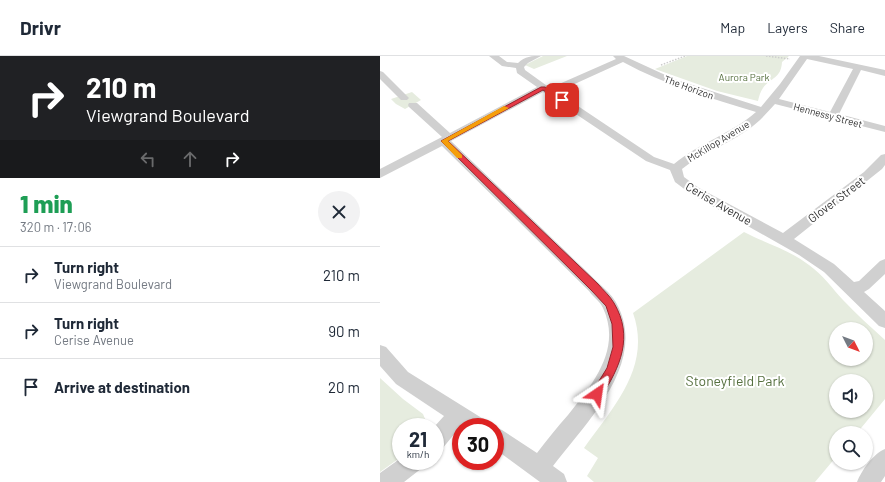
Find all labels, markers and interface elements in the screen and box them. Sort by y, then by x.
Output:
text: Drivr [20,16,61,39]
text: Map [720,19,745,36]
text: Layers [767,19,808,36]
text: Share [830,19,865,36]
text: 210 m [86,70,156,104]
park label: Aurora Park [719,71,769,83]
icon: right [20,72,72,124]
street label: The Horizon [663,73,715,101]
pin [545,83,579,117]
icon: arrive [551,89,573,111]
street label: Hennessy Street [792,100,864,130]
text: Viewgrand Boulevard [86,104,250,126]
street label: McKillop Avenue [685,118,751,164]
icon: left [137,148,159,170]
icon: ahead [179,148,201,170]
icon: right [221,148,243,170]
street label: Glover Street [805,173,867,225]
street label: Cerise Avenue [684,178,754,228]
text: 1 min [20,189,73,218]
button: close [318,191,360,233]
text: 320 m · 17:06 [20,219,91,235]
text: Turn right [54,258,119,276]
icon: right [20,264,42,286]
text: 210 m [323,266,360,284]
text: Viewgrand Boulevard [54,276,172,292]
text: Turn right [54,314,119,332]
icon: right [20,320,42,342]
text: 90 m [328,322,360,340]
north arrow [829,322,873,366]
map controls [829,322,873,470]
text: Cerise Avenue [54,332,134,348]
park label: Stoneyfield Park [685,372,785,389]
position arrow [576,373,618,415]
button: sound [829,374,873,418]
icon: arrive [20,376,42,398]
text: Arrive at destination [54,378,190,396]
text: 20 m [328,378,360,396]
speed limit sign: 30 [452,418,504,470]
button: search [829,426,873,470]
text: 21 [409,427,427,451]
text: km/h [407,448,429,460]

